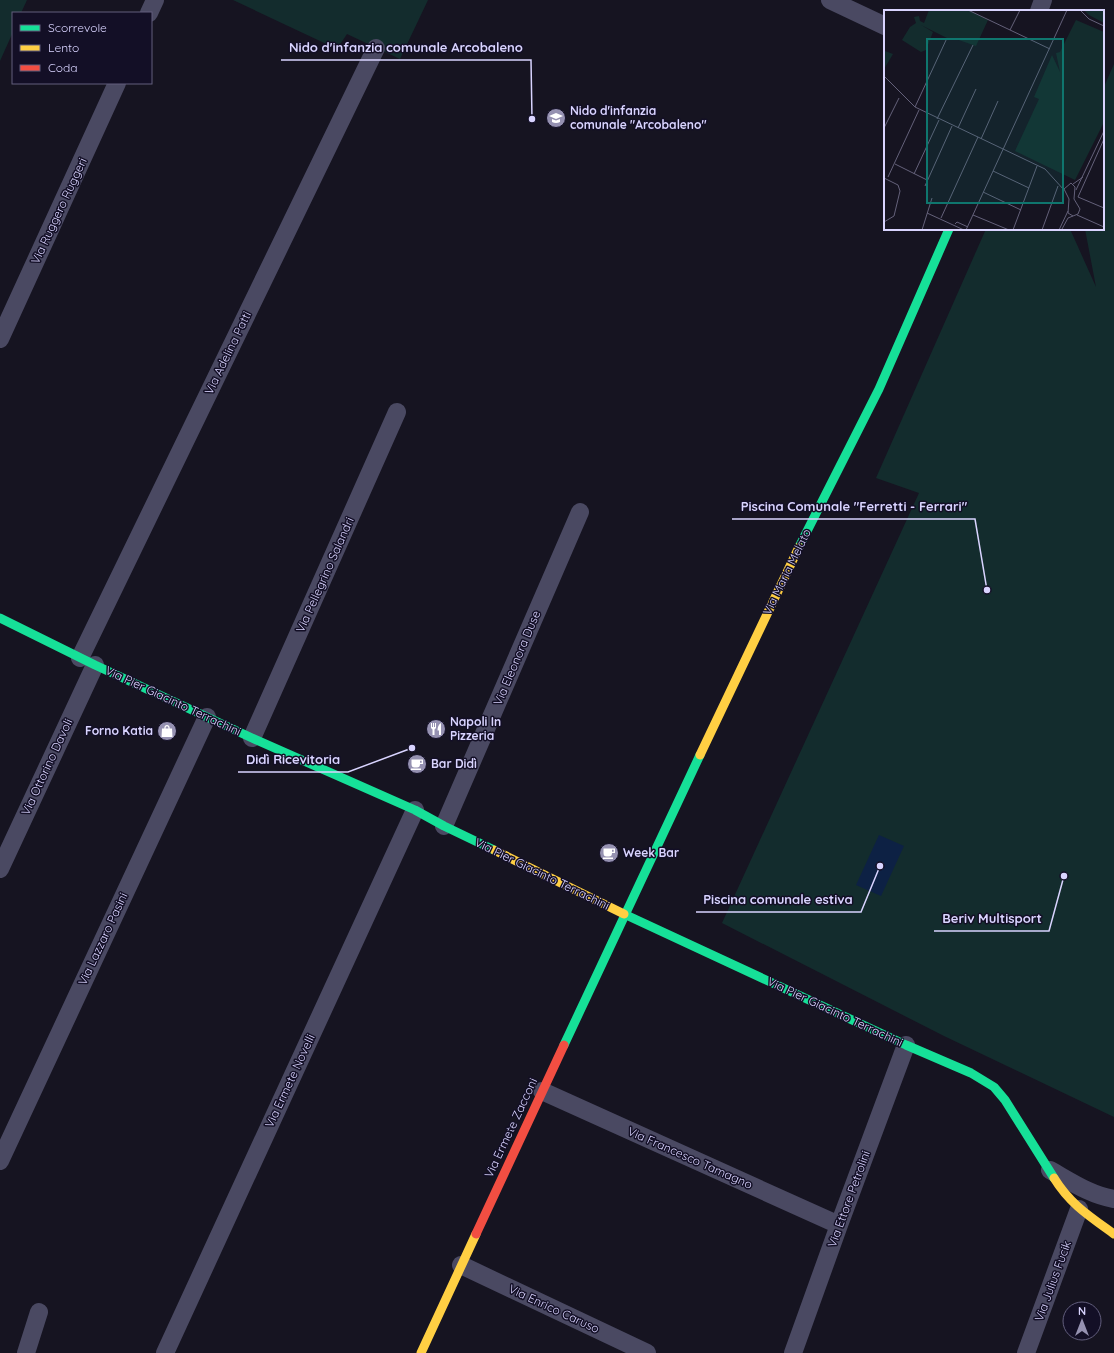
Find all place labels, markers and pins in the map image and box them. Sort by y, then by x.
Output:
callout: Nido d'infanzia comunale Arcobaleno [281,35,531,60]
place label: Nido d'infanzia comunale "Arcobaleno" [570,103,707,132]
school or university icon: Nido d'infanzia comunale "Arcobaleno" [545,107,567,129]
callout: Piscina Comunale "Ferretti - Ferrari" [732,494,975,519]
place label: Napoli In Pizzeria [450,714,501,743]
restaurant icon: Napoli In Pizzeria [425,718,447,740]
shop icon: Forno Katia [156,720,178,742]
place label: Forno Katia [85,723,153,738]
callout: Didì Ricevitoria [238,747,348,772]
cafe icon: Bar Didì [406,753,428,775]
place label: Bar Didì [431,756,477,771]
cafe icon: Week Bar [598,842,620,864]
place label: Week Bar [623,845,679,860]
callout: Piscina comunale estiva [696,887,861,912]
callout: Beriv Multisport [934,906,1049,931]

